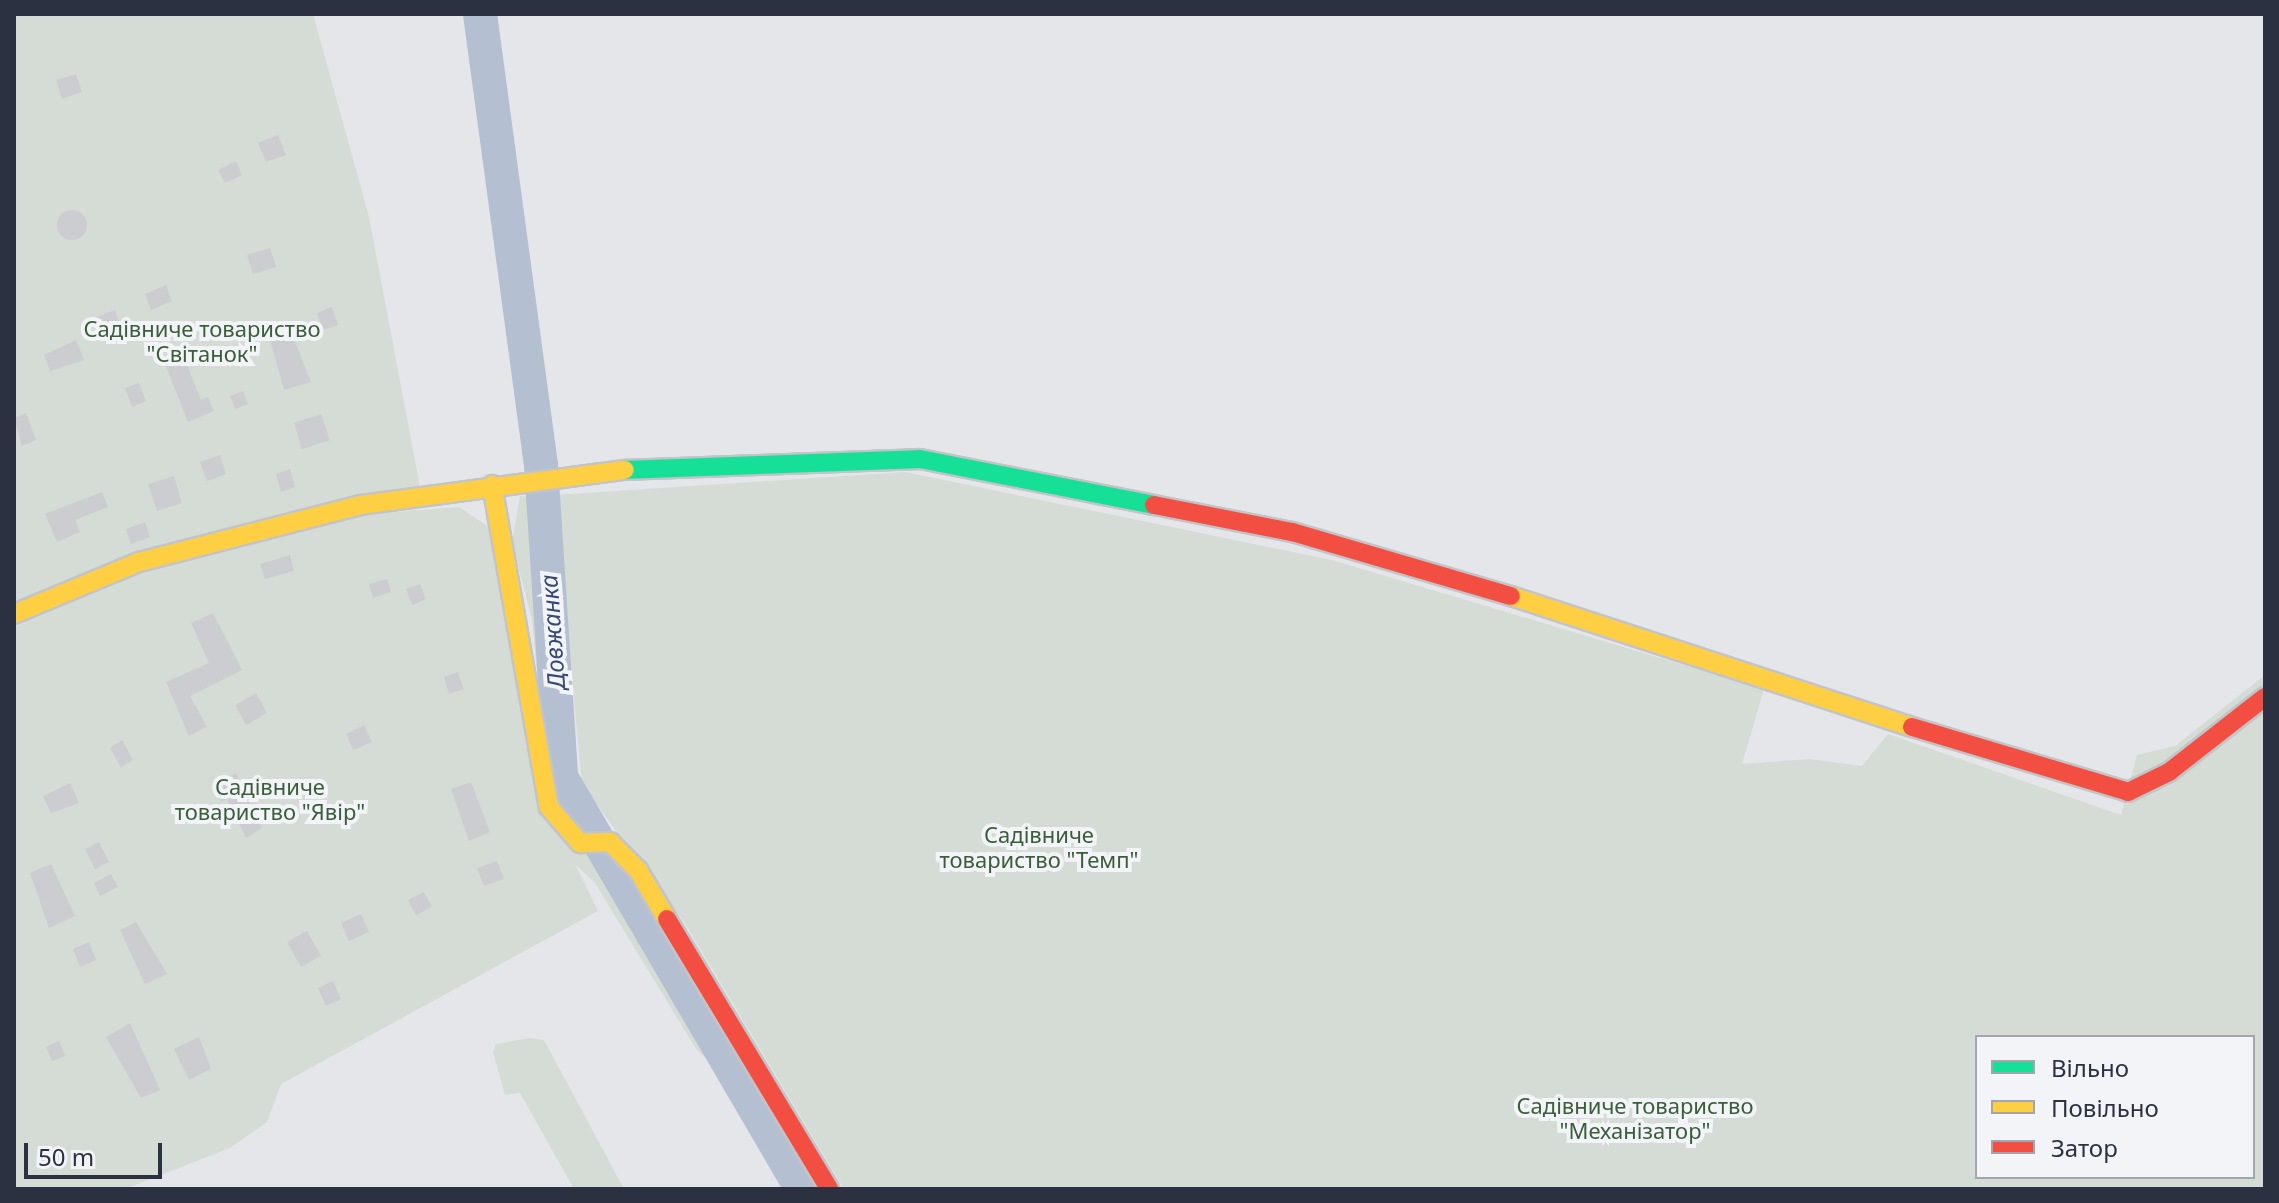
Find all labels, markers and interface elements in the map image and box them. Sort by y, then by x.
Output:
park label: Садівниче товариство "Світанок" [83,315,321,366]
water label: Довжанка [534,574,570,690]
park label: Садівниче товариство "Явір" [175,773,365,824]
park label: Садівниче товариство "Темп" [939,821,1139,872]
legend [1975,1035,2255,1179]
text: Вільно [2051,1051,2129,1084]
text: Повільно [2051,1091,2159,1124]
park label: Садівниче товариство "Механізатор" [1516,1092,1754,1144]
scale bar [28,1127,166,1177]
text: Затор [2051,1131,2118,1164]
text: 50 m [38,1140,94,1173]

